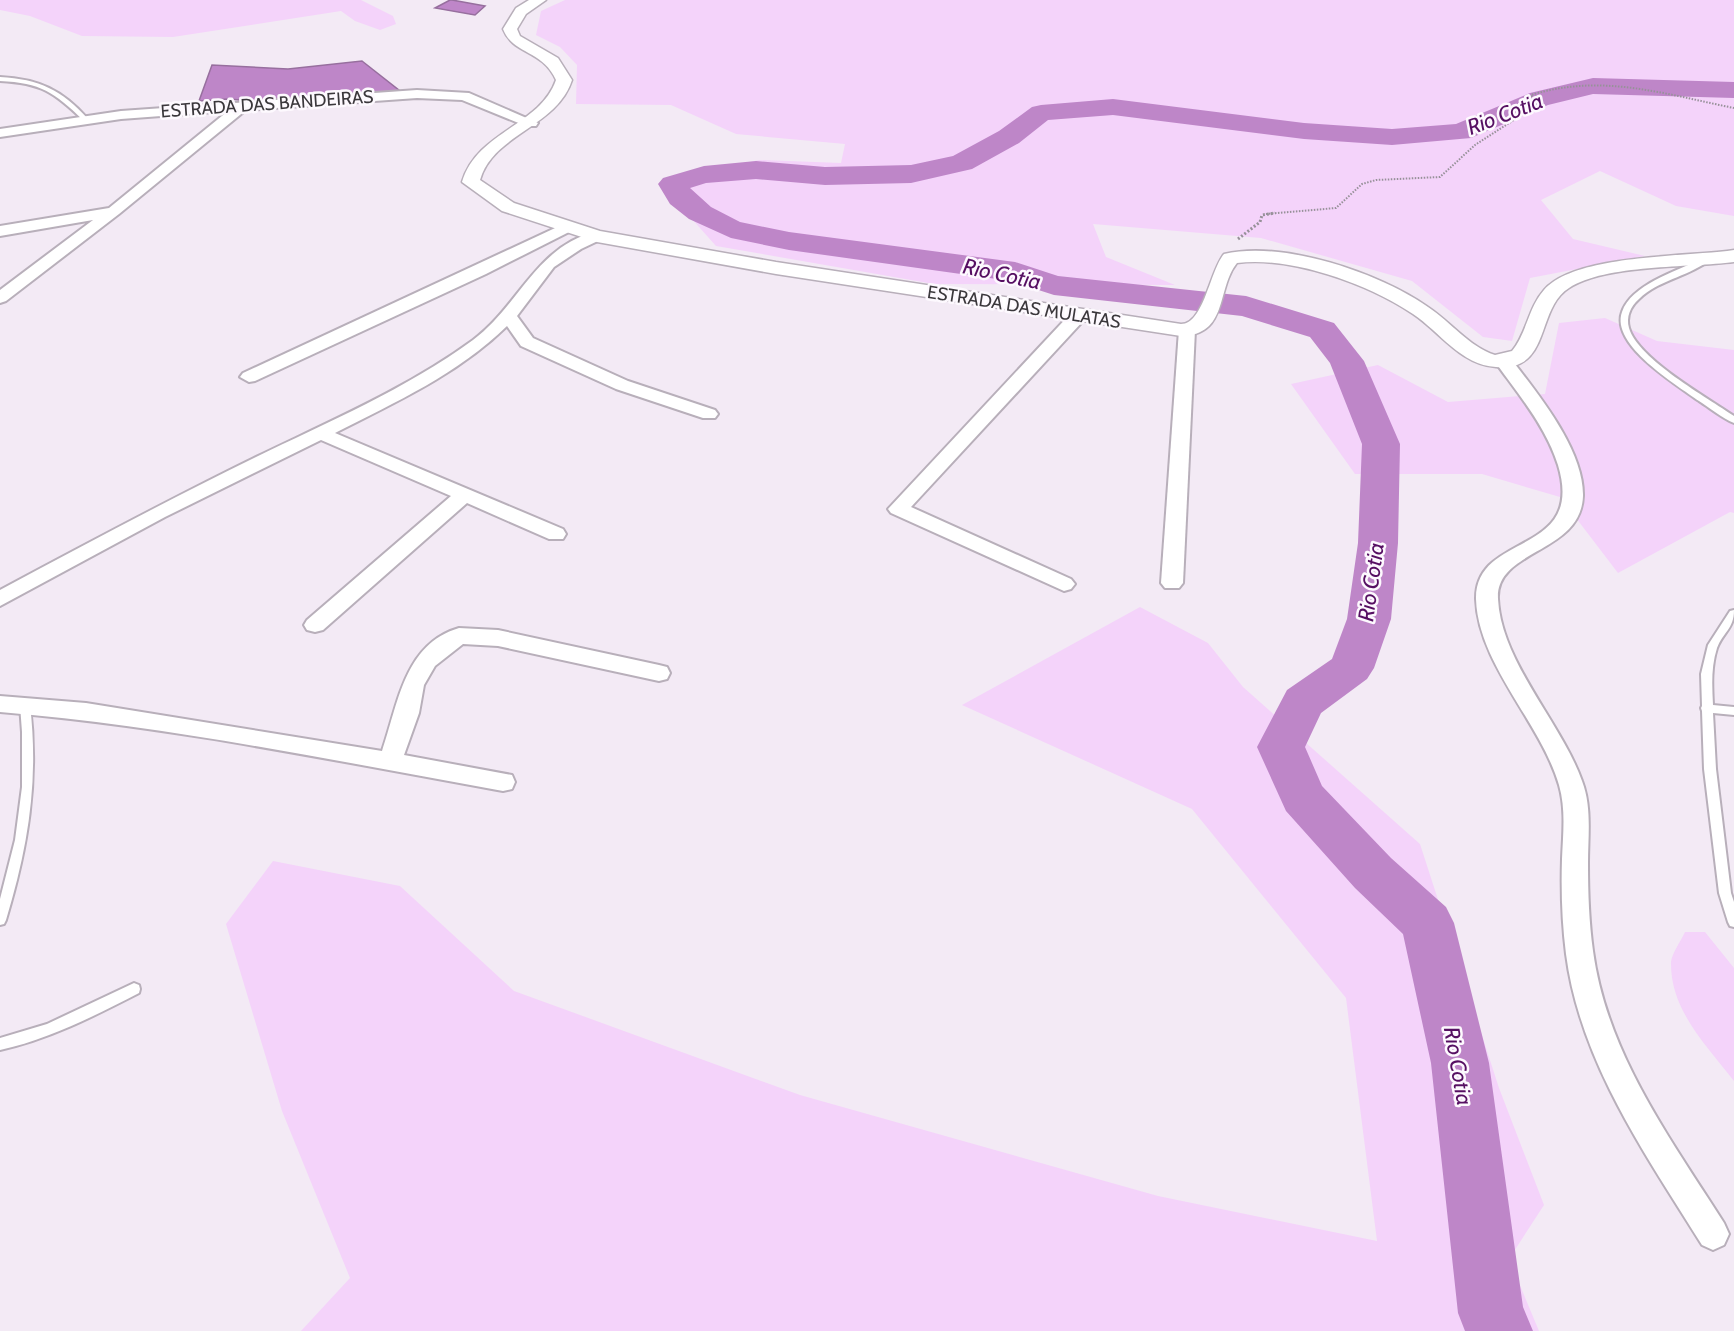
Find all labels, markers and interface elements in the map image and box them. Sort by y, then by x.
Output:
street label: ESTRADA DAS BANDEIRAS [160,86,374,122]
water label: Rio Cotia [1463,87,1547,141]
water label: Rio Cotia [960,253,1044,295]
street label: ESTRADA DAS MULATAS [926,281,1122,333]
water label: Rio Cotia [1352,541,1390,623]
water label: Rio Cotia [1438,1025,1478,1107]

